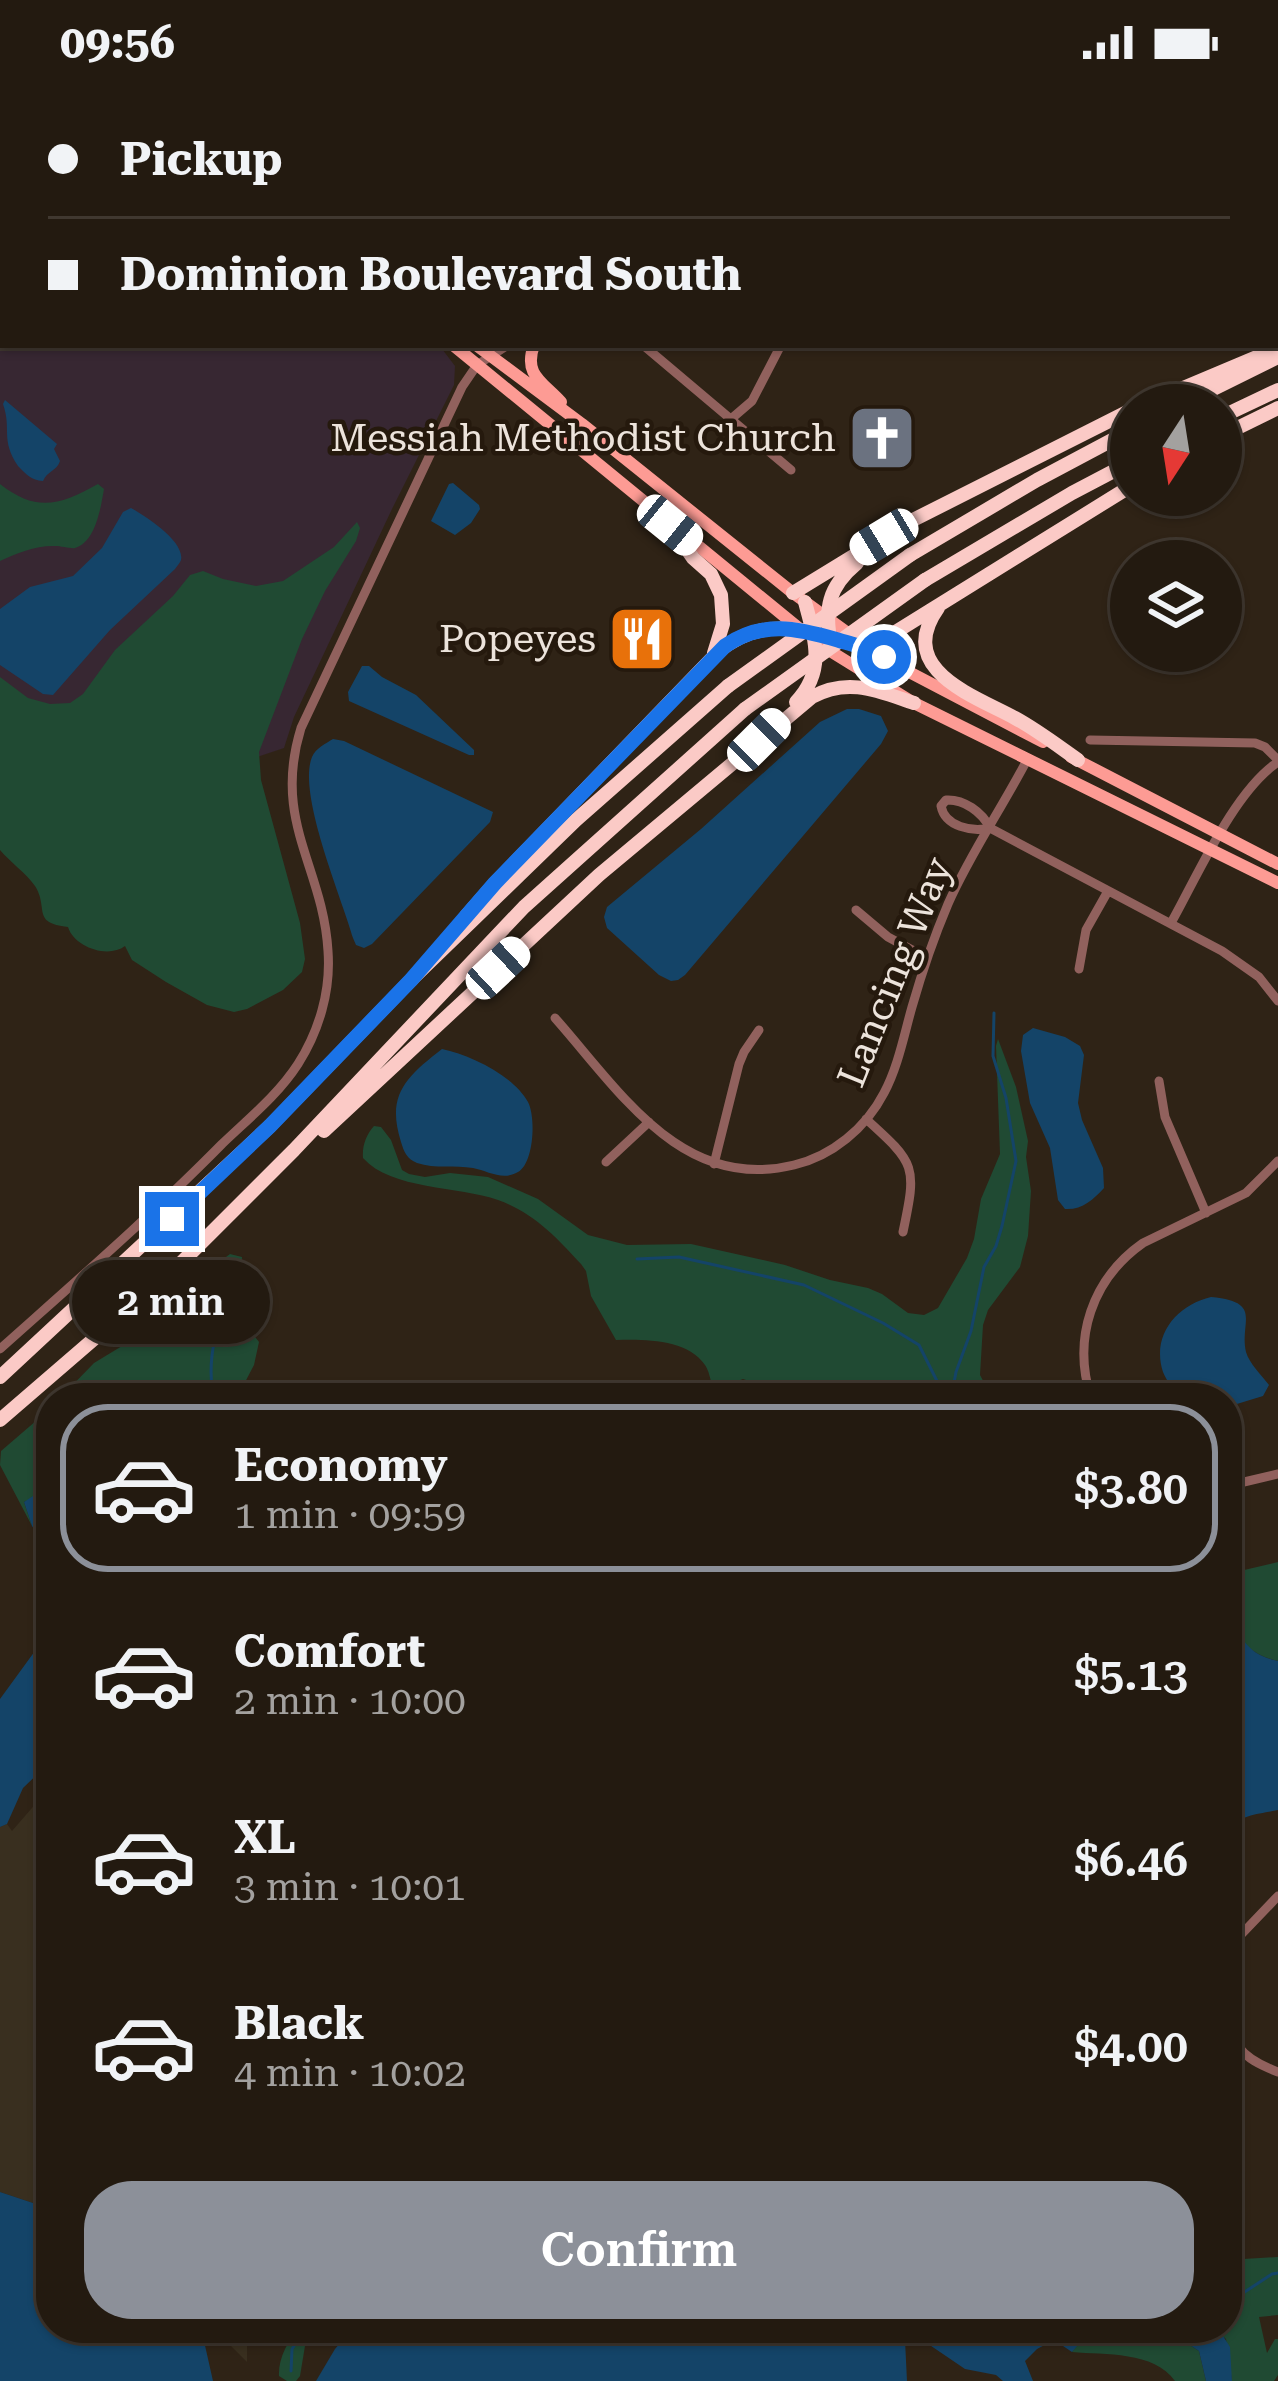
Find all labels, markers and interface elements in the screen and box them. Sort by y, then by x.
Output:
text: 09:56 [60,16,175,69]
text: Pickup [120,133,283,186]
text: Dominion Boulevard South [120,248,741,301]
north arrow [1110,384,1242,516]
map controls [1110,384,1242,672]
church icon: Messiah Methodist Church [847,403,917,473]
place label: Messiah Methodist Church [330,415,836,461]
car [631,488,709,562]
car [844,503,924,571]
button: layers [1110,540,1242,672]
restaurant icon: Popeyes [607,604,677,674]
place label: Popeyes [439,616,596,662]
route start [857,630,911,684]
car [721,702,797,778]
street label: Lancing Way [828,851,962,1093]
car [459,930,537,1006]
route end [145,1192,199,1246]
callout: 2 min [73,1261,271,1345]
text: 2 min [117,1279,225,1325]
icon: car [90,1434,198,1542]
text: Economy [234,1439,448,1492]
text: $3.80 [1074,1462,1188,1515]
text: 1 min · 09:59 [234,1492,466,1538]
icon: car [90,1620,198,1728]
text: Comfort [234,1625,425,1678]
text: $5.13 [1074,1648,1188,1701]
text: 2 min · 10:00 [234,1678,466,1724]
icon: car [90,1806,198,1914]
text: XL [234,1811,296,1864]
text: $6.46 [1074,1834,1188,1887]
text: 3 min · 10:01 [234,1864,466,1910]
icon: car [90,1992,198,2100]
text: Black [234,1997,364,2050]
text: $4.00 [1074,2020,1188,2073]
text: 4 min · 10:02 [234,2050,466,2096]
button: Confirm [84,2181,1194,2319]

